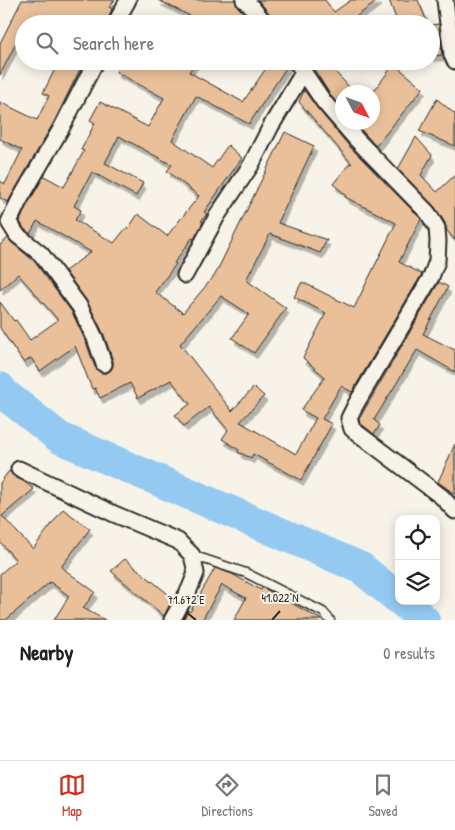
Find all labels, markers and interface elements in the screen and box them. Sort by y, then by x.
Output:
search box [15,15,440,70]
icon: search [33,29,61,57]
text: Search here [73,30,154,56]
north arrow [335,85,380,130]
map controls [395,515,440,605]
button: locate [395,515,440,560]
button: layers [395,560,440,605]
text: 41.022°N [261,589,299,606]
text: 71.672°E [167,591,205,608]
text: Nearby [20,638,73,667]
text: 0 results [383,642,435,664]
tab: Map [58,771,86,820]
tab: Directions [201,771,253,820]
tab: Saved [369,771,397,820]

